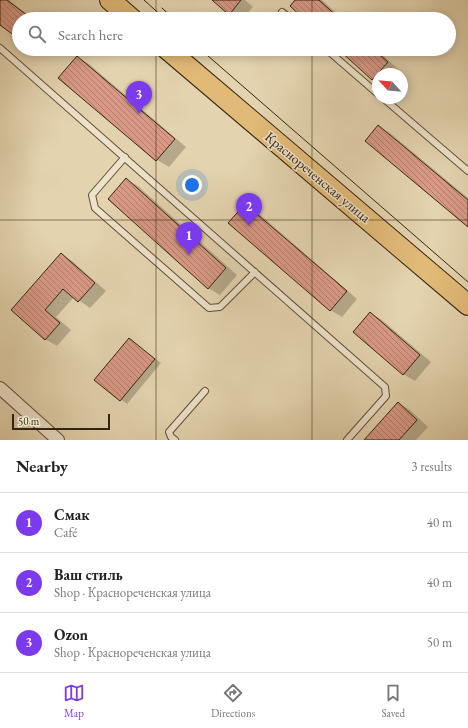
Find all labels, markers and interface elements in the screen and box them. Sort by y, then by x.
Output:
search box [12,12,456,56]
icon: search [26,23,48,45]
text: Search here [58,25,123,44]
north arrow [372,68,408,104]
pin: 3 [126,81,152,114]
street label: Краснореченская улица [261,127,375,227]
your location [182,175,202,195]
pin: 2 [236,193,262,226]
pin: 1 [176,222,202,255]
scale bar [12,412,110,431]
text: 50 m [18,414,39,428]
text: Nearby [16,455,68,477]
text: 3 results [411,458,452,475]
text: Смак [54,505,90,524]
text: 1 [26,514,32,531]
text: 40 m [427,514,452,531]
text: Café [54,524,77,541]
text: Ваш стиль [54,565,123,584]
text: 2 [26,574,32,591]
text: 40 m [427,574,452,591]
text: Shop · Краснореченская улица [54,584,211,601]
text: Ozon [54,625,88,644]
text: 3 [26,634,32,651]
text: 50 m [427,634,452,651]
text: Shop · Краснореченская улица [54,644,211,661]
tab: Map [63,682,85,720]
tab: Directions [211,682,255,720]
tab: Saved [381,682,405,720]

